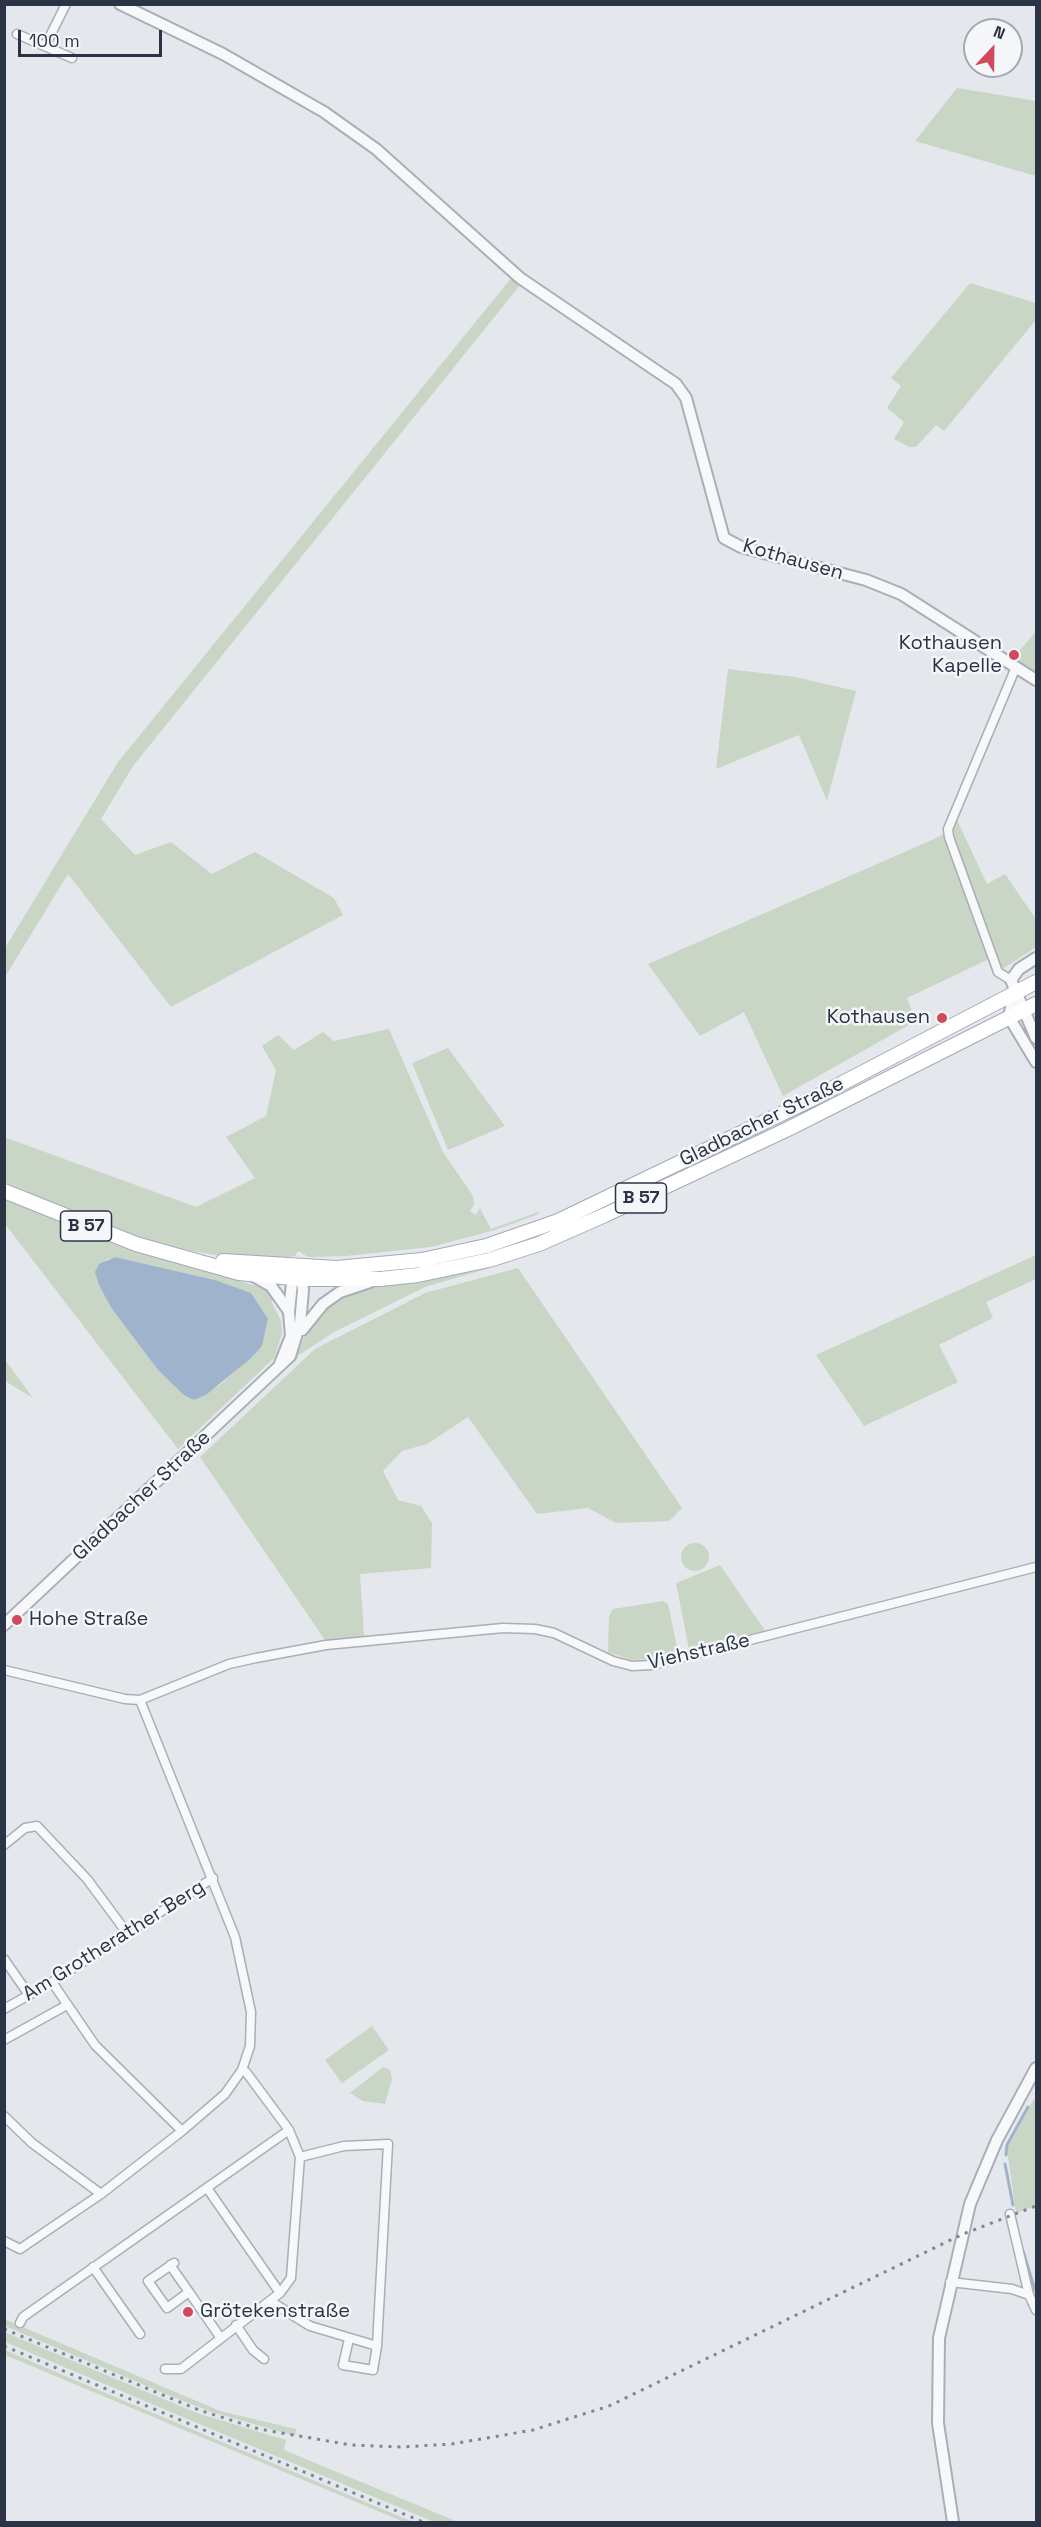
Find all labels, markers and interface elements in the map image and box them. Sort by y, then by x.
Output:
scale bar [21,18,165,56]
north arrow [963,18,1023,78]
text: N [990,21,1008,44]
text: 100 m [29,29,80,52]
street label: Kothausen [740,534,846,586]
place label: Kothausen Kapelle [899,632,1002,679]
marker: Kothausen Kapelle [1007,648,1021,662]
place label: Kothausen [827,1006,930,1030]
marker: Kothausen [935,1011,949,1025]
street label: Gladbacher Straße [676,1072,848,1172]
road number: B 57 [616,1183,666,1213]
road number: B 57 [60,1211,112,1241]
street label: Gladbacher Straße [68,1426,216,1566]
place label: Hohe Straße [29,1608,148,1632]
marker: Hohe Straße [10,1613,24,1627]
street label: Viehstraße [646,1629,752,1675]
street label: Am Grotherather Berg [19,1875,209,2007]
place label: Grötekenstraße [200,2300,350,2324]
marker: Grötekenstraße [181,2305,195,2319]

